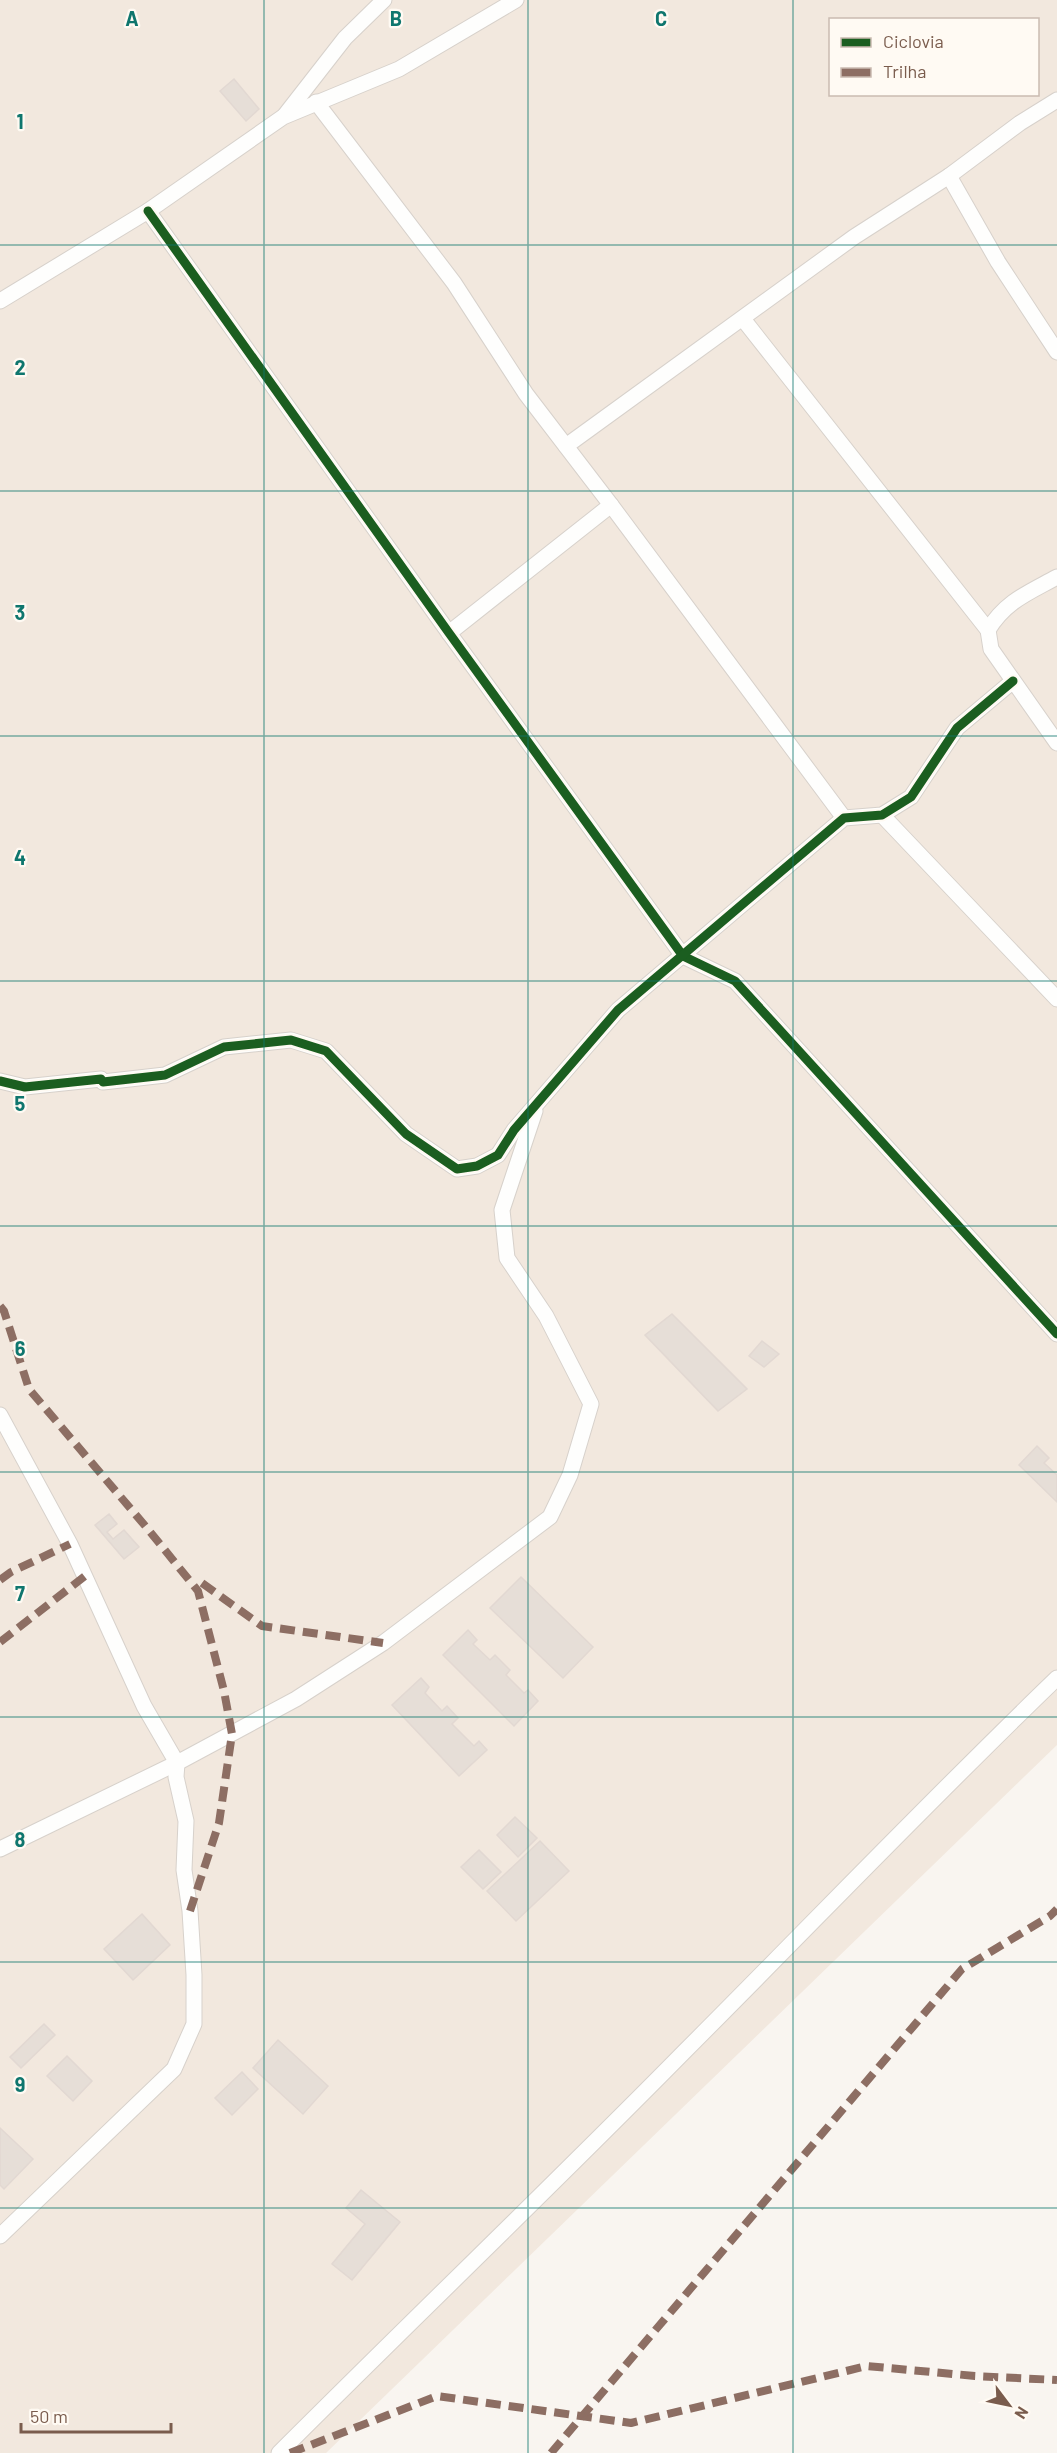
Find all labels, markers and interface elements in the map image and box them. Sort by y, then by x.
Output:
text: A [125,6,139,30]
text: B [390,6,402,30]
text: C [655,6,667,30]
legend [829,18,1039,96]
text: Ciclovia [883,30,944,52]
text: Trilha [883,60,927,82]
text: 1 [16,109,24,133]
text: 2 [14,355,26,379]
text: 3 [15,600,25,624]
text: 4 [14,845,26,869]
text: 5 [15,1091,26,1115]
text: 6 [15,1336,26,1360]
text: 7 [15,1581,25,1605]
text: 8 [15,1827,26,1851]
text: 9 [15,2072,25,2096]
north arrow [979,2375,1039,2435]
scale bar [21,2396,171,2434]
text: N [1011,2404,1033,2423]
text: 50 m [30,2405,68,2427]

